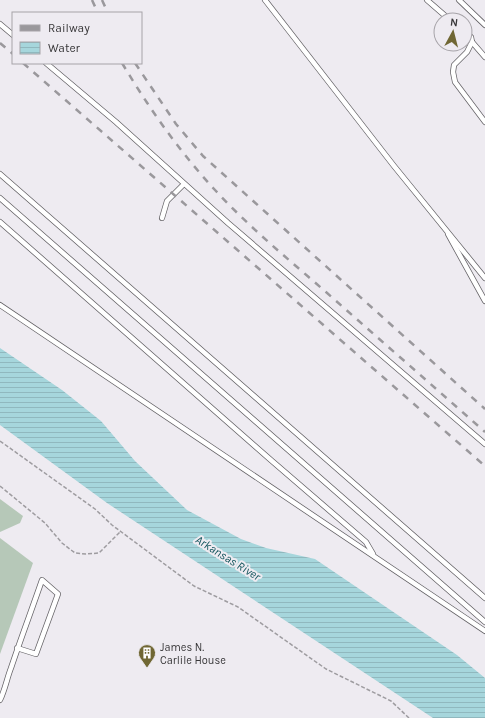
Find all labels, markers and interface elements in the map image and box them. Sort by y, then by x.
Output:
legend [12,12,142,64]
north arrow [433,12,473,52]
text: N [449,16,459,30]
text: Railway [48,21,90,35]
text: Water [48,41,81,55]
water label: Arkansas River [193,532,264,584]
place label: James N. Carlile House [160,641,226,667]
building icon: James N. Carlile House [137,643,157,668]

